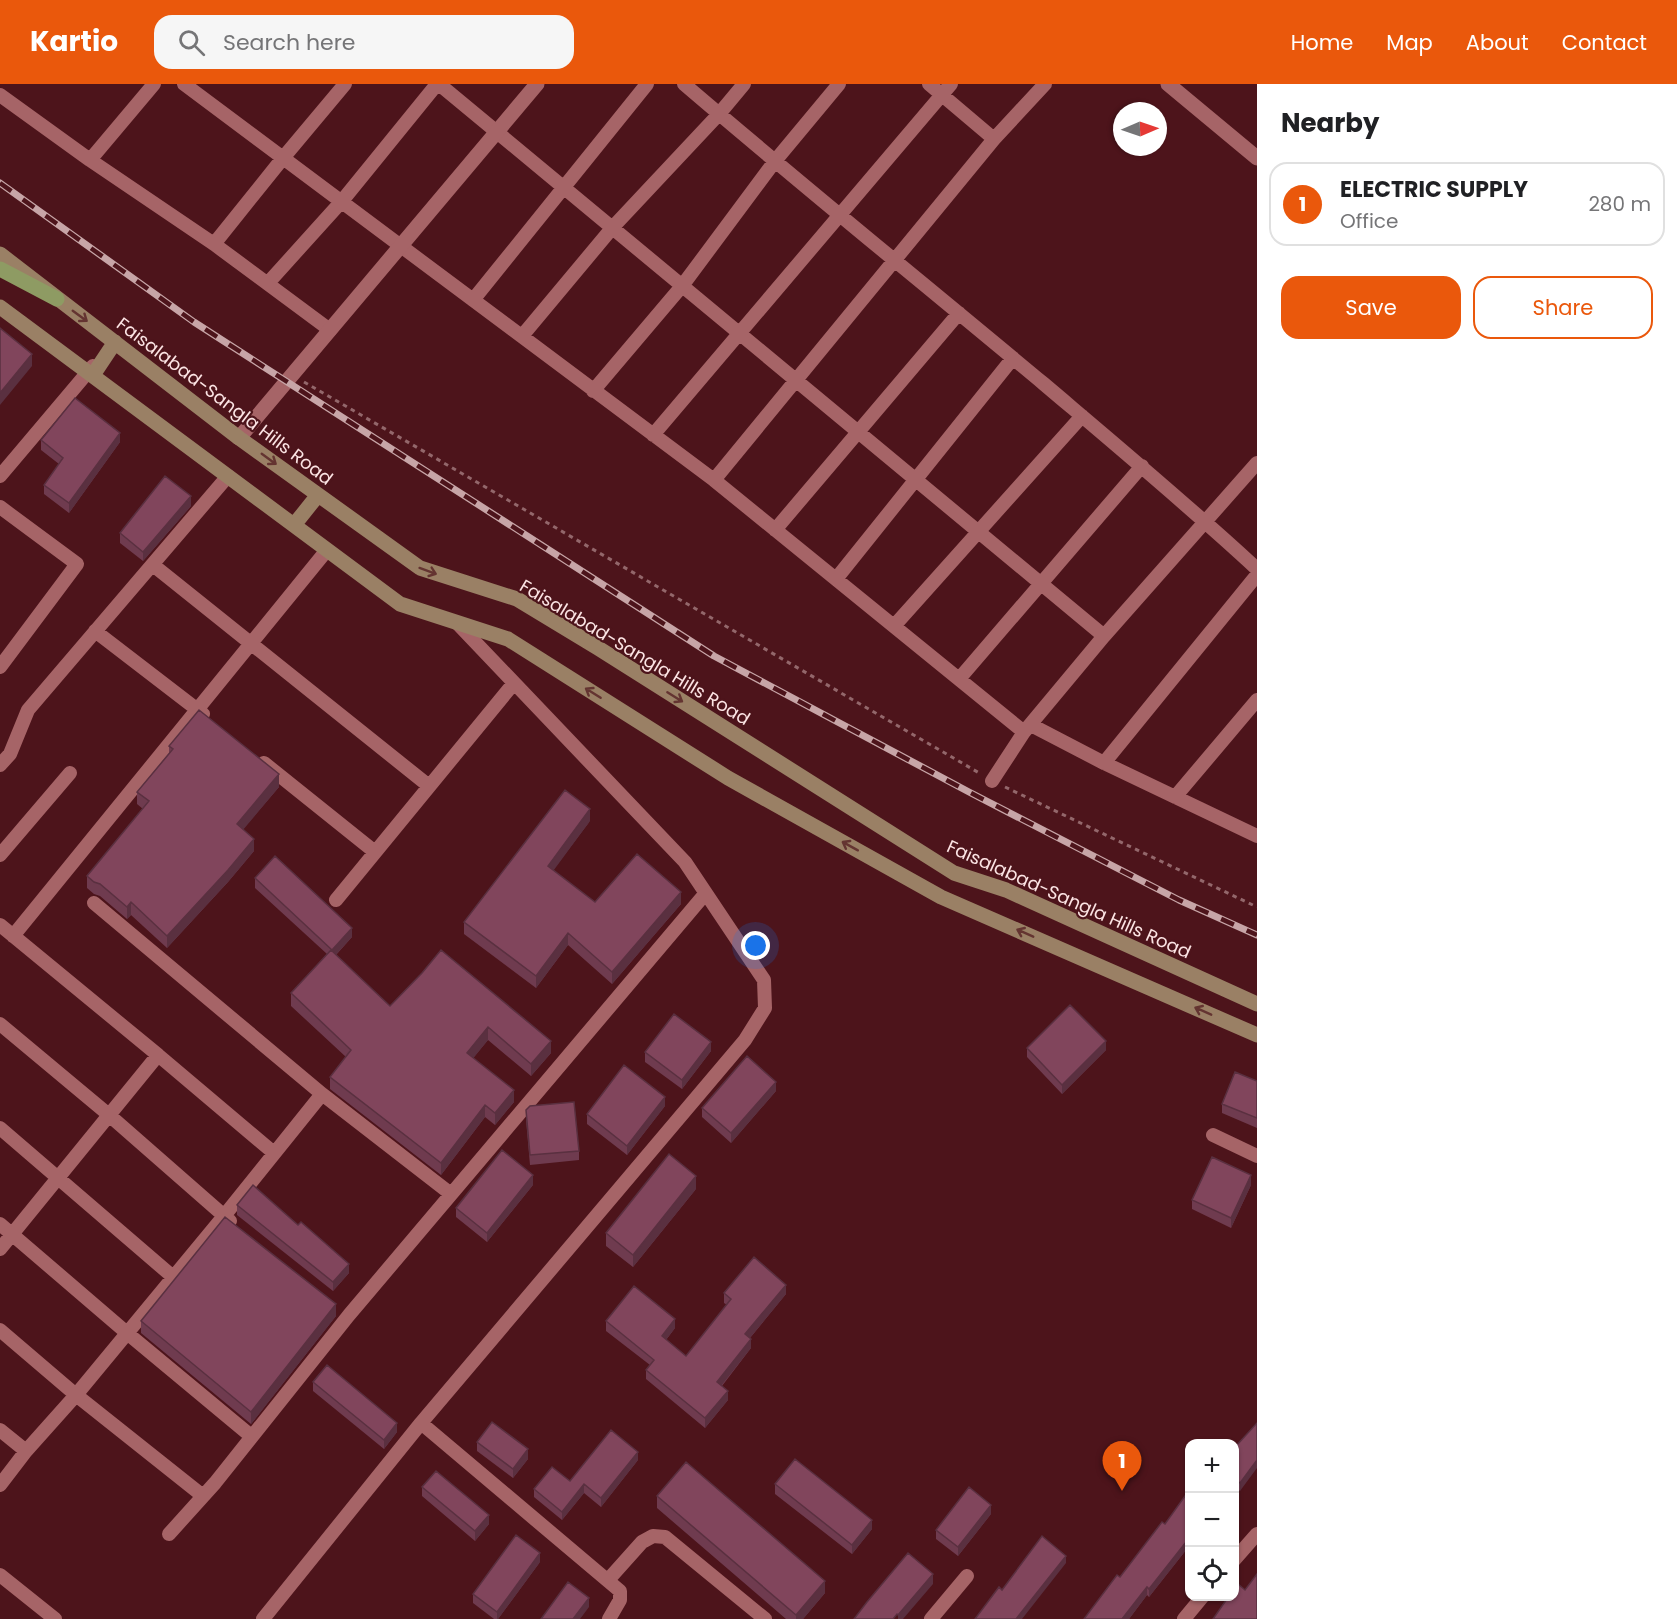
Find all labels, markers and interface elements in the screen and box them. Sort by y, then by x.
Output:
search box [154,15,574,69]
text: Kartio [30,22,118,61]
icon: search [175,26,208,59]
text: Search here [223,27,356,58]
text: Home [1291,28,1353,57]
text: Map [1386,28,1433,57]
text: About [1466,28,1529,57]
text: Contact [1562,28,1647,57]
north arrow [1113,102,1167,156]
text: Nearby [1281,105,1379,141]
text: ELECTRIC SUPPLY [1340,174,1528,205]
text: 1 [1299,190,1306,218]
text: 280 m [1588,190,1651,218]
text: Office [1340,207,1398,235]
button: Save [1281,276,1461,339]
button: Share [1473,276,1653,339]
one-way arrow [71,310,87,322]
street label: Faisalabad-Sangla Hills Road [112,311,338,491]
one-way arrow [260,453,276,465]
one-way arrow [418,566,437,577]
street label: Faisalabad-Sangla Hills Road [515,573,755,731]
one-way arrow [585,686,602,698]
one-way arrow [666,691,683,703]
street label: Faisalabad-Sangla Hills Road [943,834,1195,964]
one-way arrow [842,840,860,851]
one-way arrow [1016,927,1034,939]
your location [741,931,770,960]
one-way arrow [1195,1005,1213,1016]
map controls [1185,1439,1239,1601]
button: + [1185,1439,1239,1493]
pin: 1 [1102,1442,1142,1491]
button: − [1185,1493,1239,1547]
button: locate [1185,1547,1239,1601]

